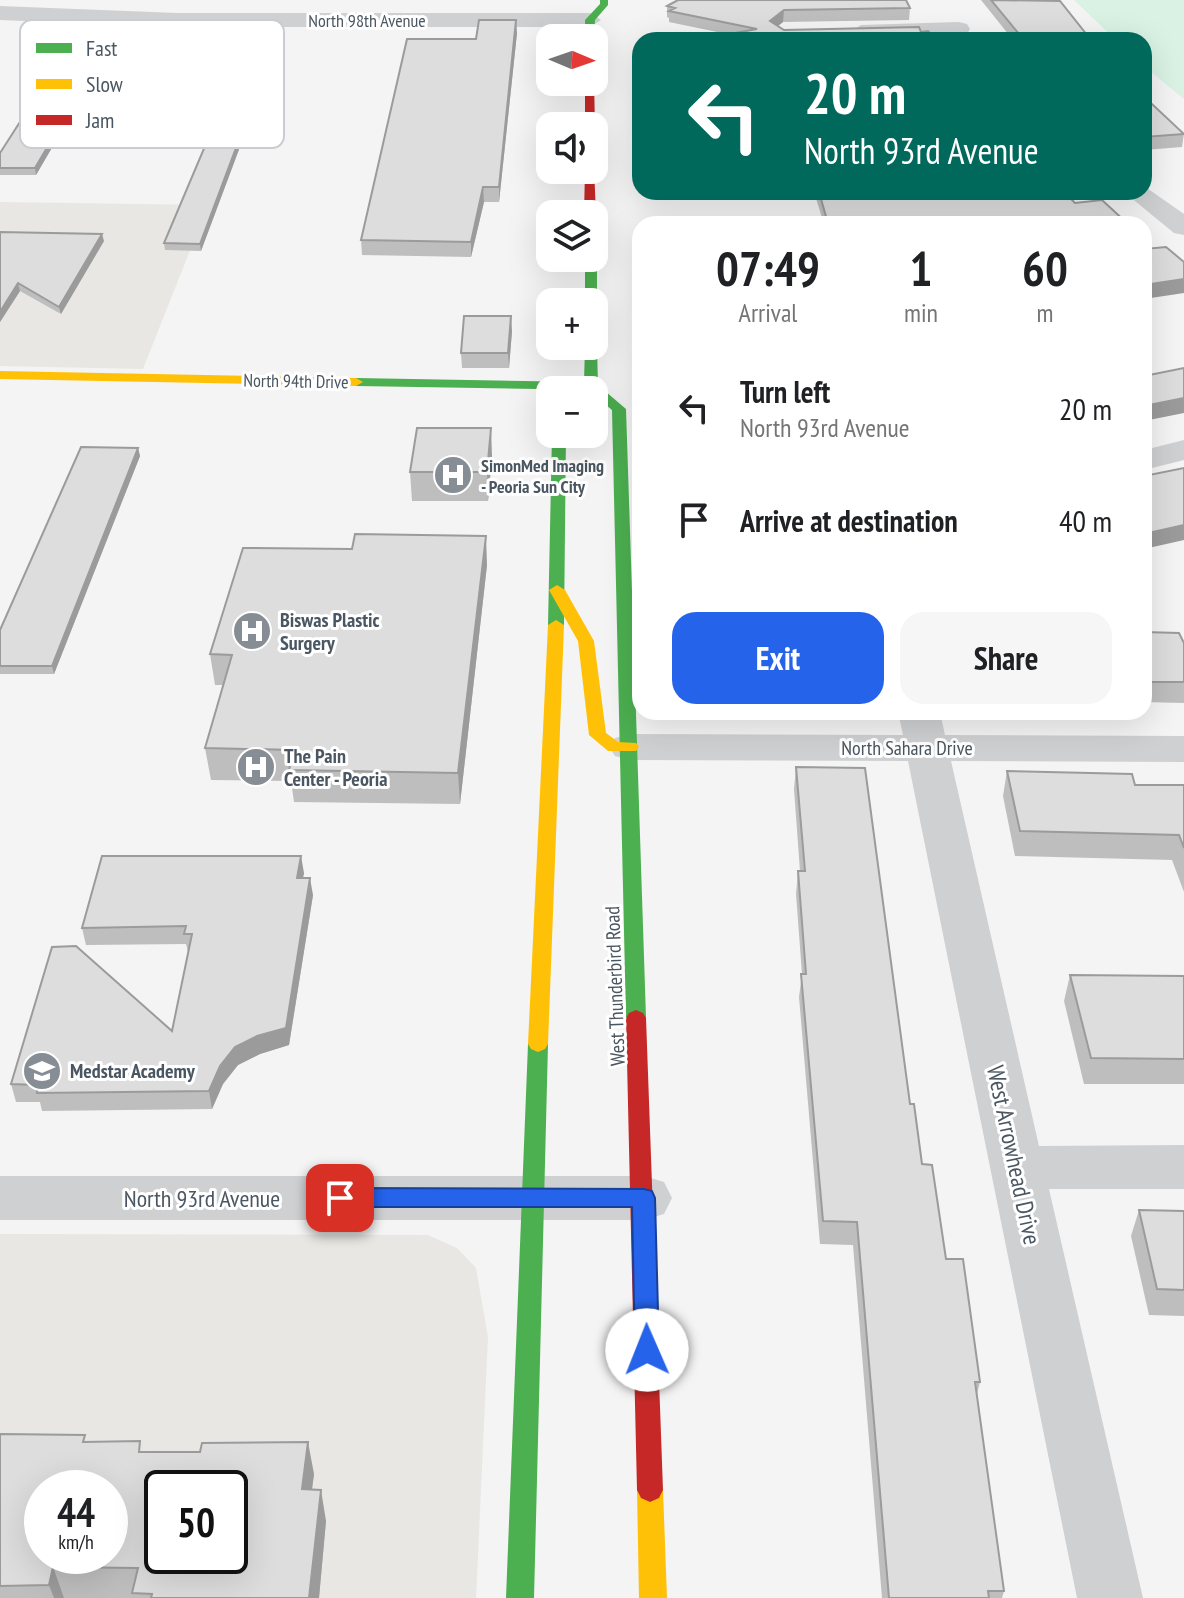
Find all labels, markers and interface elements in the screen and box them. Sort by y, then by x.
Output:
street label: North 98th Avenue [308,9,426,32]
legend [20,20,284,148]
north arrow [536,24,608,96]
map controls [536,24,608,448]
text: Fast [86,34,117,62]
text: 20 m [804,57,906,129]
icon: left [672,64,776,168]
text: Slow [86,70,123,98]
text: Jam [85,106,114,134]
button: sound [536,112,608,184]
text: North 93rd Avenue [804,127,1039,174]
button: layers [536,200,608,272]
text: 07:49 [716,237,820,299]
text: 1 [909,237,932,299]
text: 60 [1022,237,1068,299]
button: + [536,288,608,360]
text: Arrival [739,296,797,329]
text: min [904,296,938,329]
text: m [1036,296,1053,329]
street label: North 94th Drive [243,369,349,393]
text: Turn left [740,372,830,411]
button: − [536,376,608,448]
icon: left [672,386,716,430]
text: 20 m [1059,389,1112,428]
text: North 93rd Avenue [740,411,909,444]
hospital icon: SimonMed Imaging - Peoria Sun City [432,454,474,496]
place label: SimonMed Imaging - Peoria Sun City [481,454,604,498]
icon: arrive [672,498,716,542]
text: Arrive at destination [740,501,958,540]
text: 40 m [1059,501,1112,540]
place label: Biswas Plastic Surgery [280,607,380,656]
hospital icon: Biswas Plastic Surgery [231,610,273,652]
button: Exit [672,612,884,704]
button: Share [900,612,1112,704]
street label: North Sahara Drive [841,735,973,761]
place label: The Pain Center - Peoria [284,743,387,792]
hospital icon: The Pain Center - Peoria [235,746,277,788]
street label: West Thunderbird Road [599,906,631,1066]
school or university icon: Medstar Academy [21,1050,63,1092]
place label: Medstar Academy [70,1058,196,1084]
street label: West Arrowhead Drive [980,1063,1048,1247]
pin [306,1164,374,1232]
icon: arrive [318,1176,362,1220]
street label: North 93rd Avenue [124,1183,280,1214]
position arrow [605,1308,689,1392]
speed limit sign: 50 [144,1470,248,1574]
text: 44 [57,1486,95,1538]
text: km/h [58,1529,94,1555]

